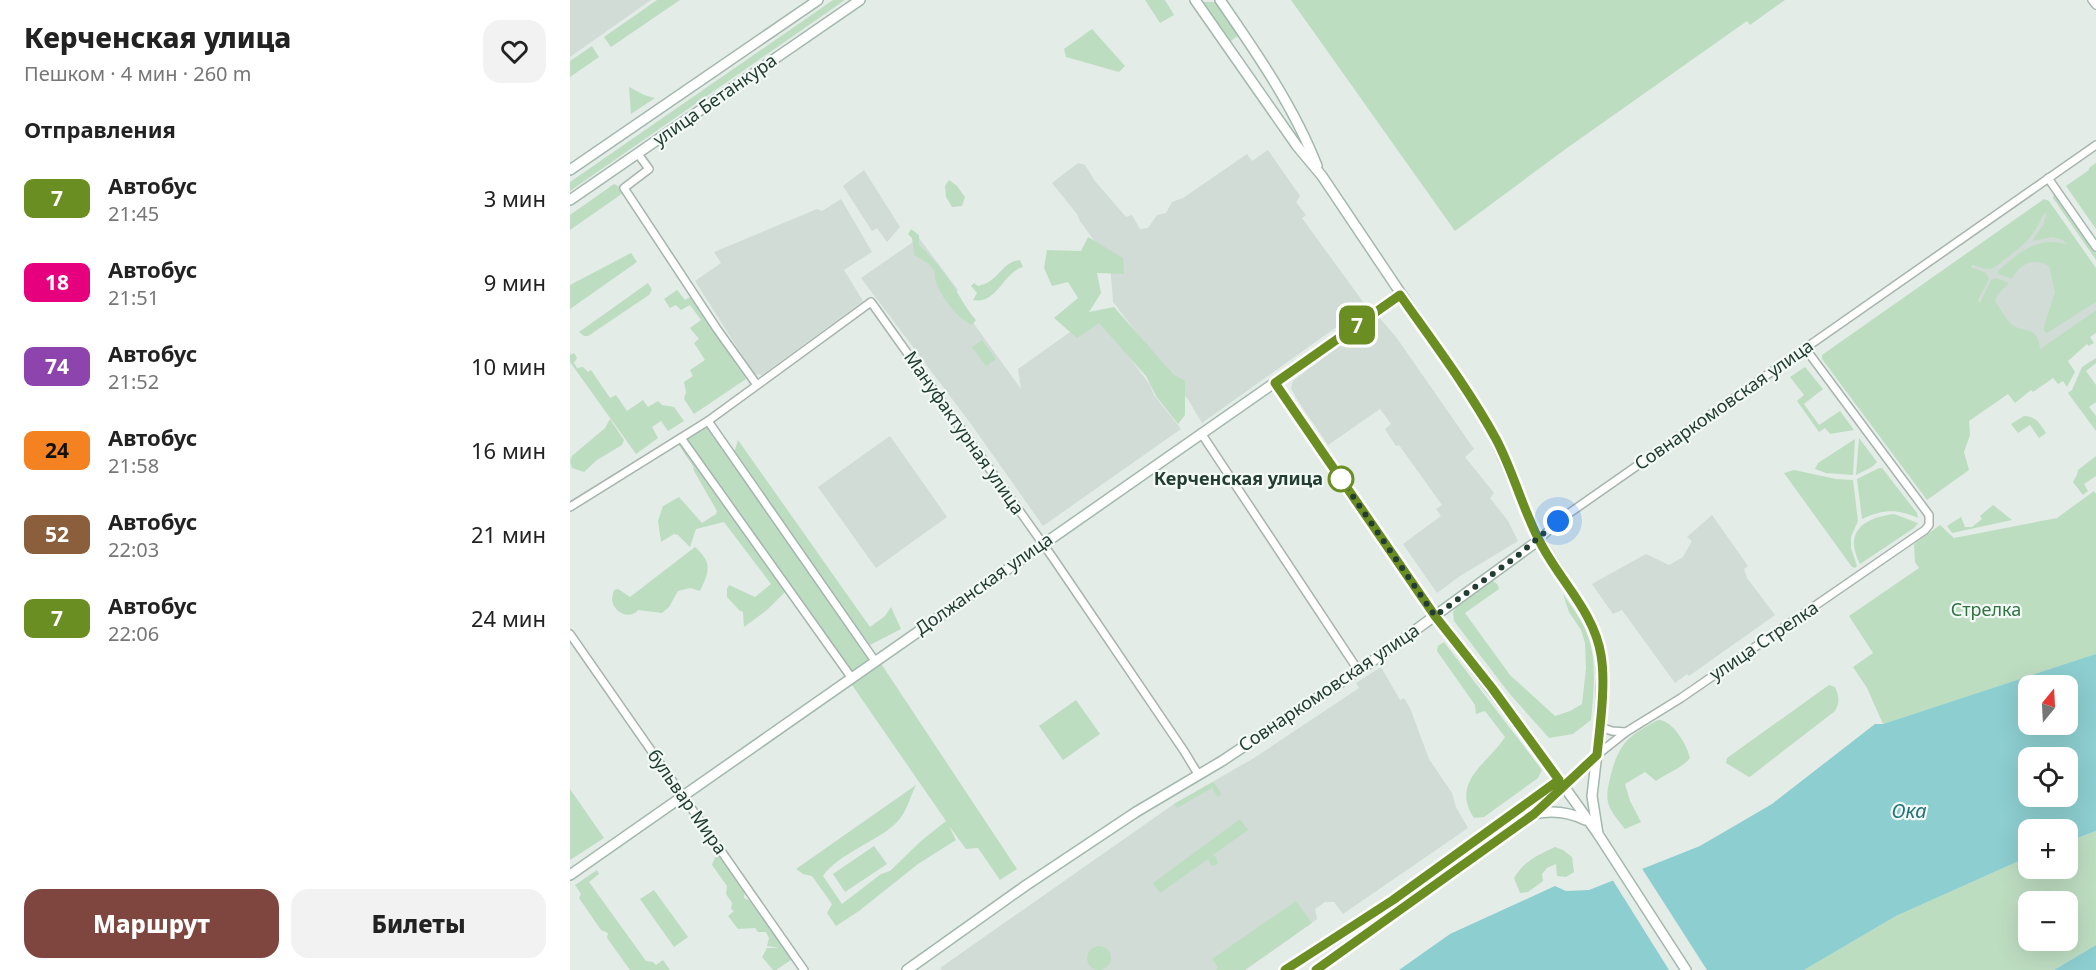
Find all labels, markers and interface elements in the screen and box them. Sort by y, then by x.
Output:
text: Керченская улица [24,18,291,56]
button: heart [483,20,546,83]
street label: улица Бетанкура [648,48,781,151]
text: Пешком · 4 мин · 260 m [24,60,251,87]
text: Отправления [24,114,176,144]
text: Автобус [108,170,197,200]
text: 3 мин [484,183,546,213]
text: 7 [51,184,63,212]
text: 21:45 [108,200,159,227]
text: Автобус [108,254,197,284]
text: 9 мин [484,267,546,297]
text: 18 [45,268,69,296]
text: 21:51 [108,284,159,311]
line badge: 7 [1338,306,1376,344]
text: 7 [1351,311,1363,339]
street label: Совнаркомовская улица [1629,333,1818,475]
text: Автобус [108,338,197,368]
street label: Мануфактурная улица [899,346,1030,519]
text: 10 мин [471,351,546,381]
text: 74 [45,352,69,380]
text: 21:52 [108,368,159,395]
text: Автобус [108,422,197,452]
text: 16 мин [471,435,546,465]
text: 24 [45,436,69,464]
text: 21:58 [108,452,159,479]
place label: Керченская улица [1154,466,1323,490]
marker: Керченская улица [1328,466,1354,492]
text: Автобус [108,506,197,536]
your location [1543,506,1573,536]
text: 21 мин [471,519,546,549]
text: 52 [45,520,69,548]
street label: Должанская улица [910,527,1057,640]
text: 22:03 [108,536,159,563]
text: Автобус [108,590,197,620]
street label: улица Стрелка [1704,595,1822,685]
park label: Стрелка [1951,597,2021,621]
text: 24 мин [471,603,546,633]
text: 7 [51,604,63,632]
street label: Совнаркомовская улица [1233,618,1423,757]
text: 22:06 [108,620,159,647]
north arrow [2018,675,2078,735]
map controls [2018,675,2078,951]
street label: бульвар Мира [643,744,733,859]
button: locate [2018,747,2078,807]
water label: Ока [1892,797,1926,824]
button: + [2018,819,2078,879]
button: Маршрут [24,889,279,958]
button: Билеты [291,889,546,958]
button: − [2018,891,2078,951]

